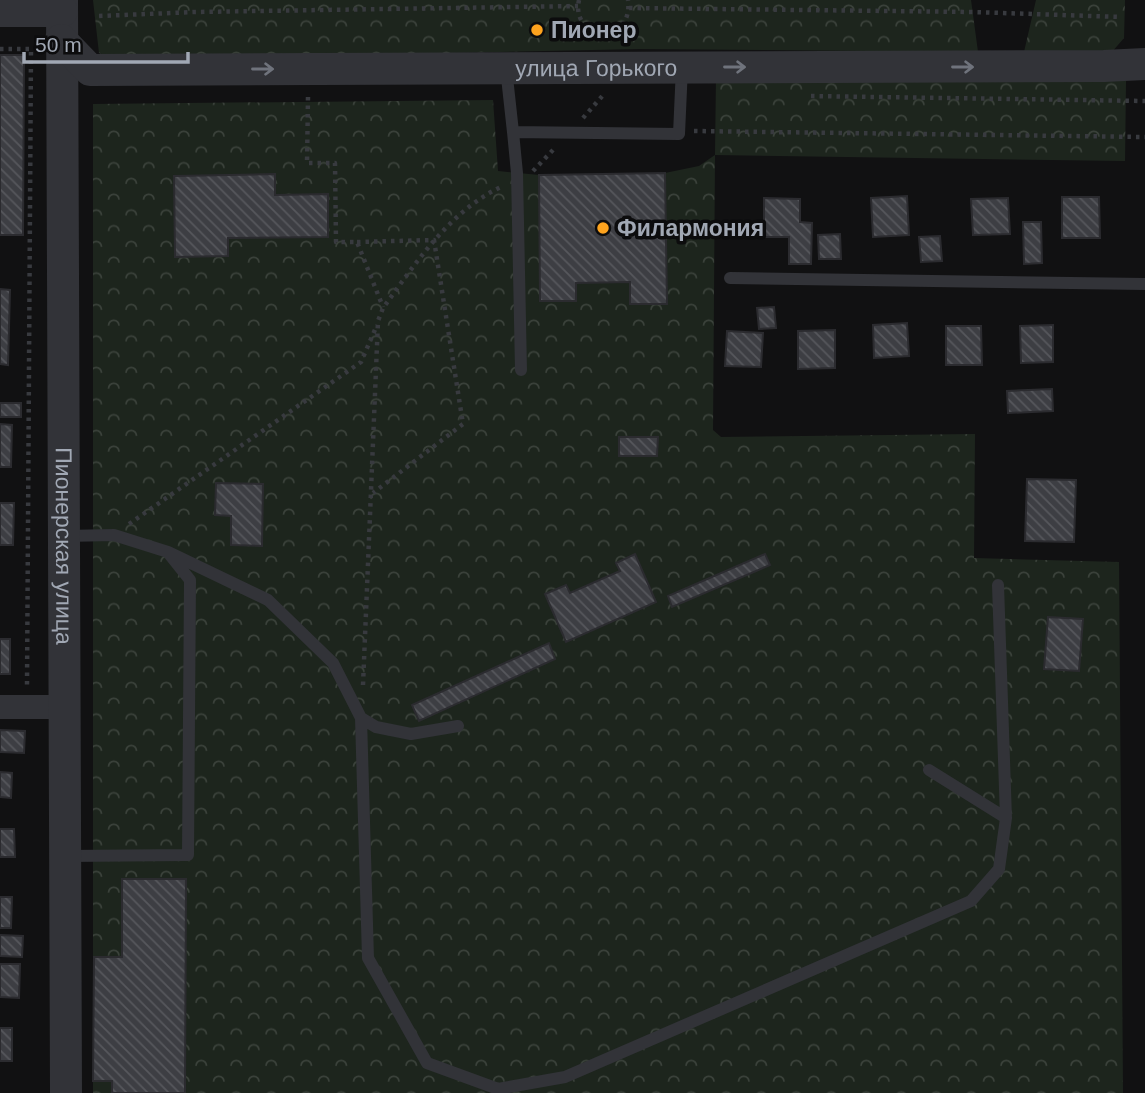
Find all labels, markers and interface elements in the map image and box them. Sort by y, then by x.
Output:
place label: Пионер [551,17,636,43]
scale bar [24,21,189,65]
marker: Пионер [529,22,545,38]
text: 50 m [35,33,82,56]
street label: улица Горького [515,55,677,81]
one-way arrow [724,60,747,74]
one-way arrow [951,60,974,74]
one-way arrow [251,62,274,76]
place label: Филармония [617,215,764,241]
marker: Филармония [595,220,611,236]
street label: Пионерская улица [51,447,77,645]

